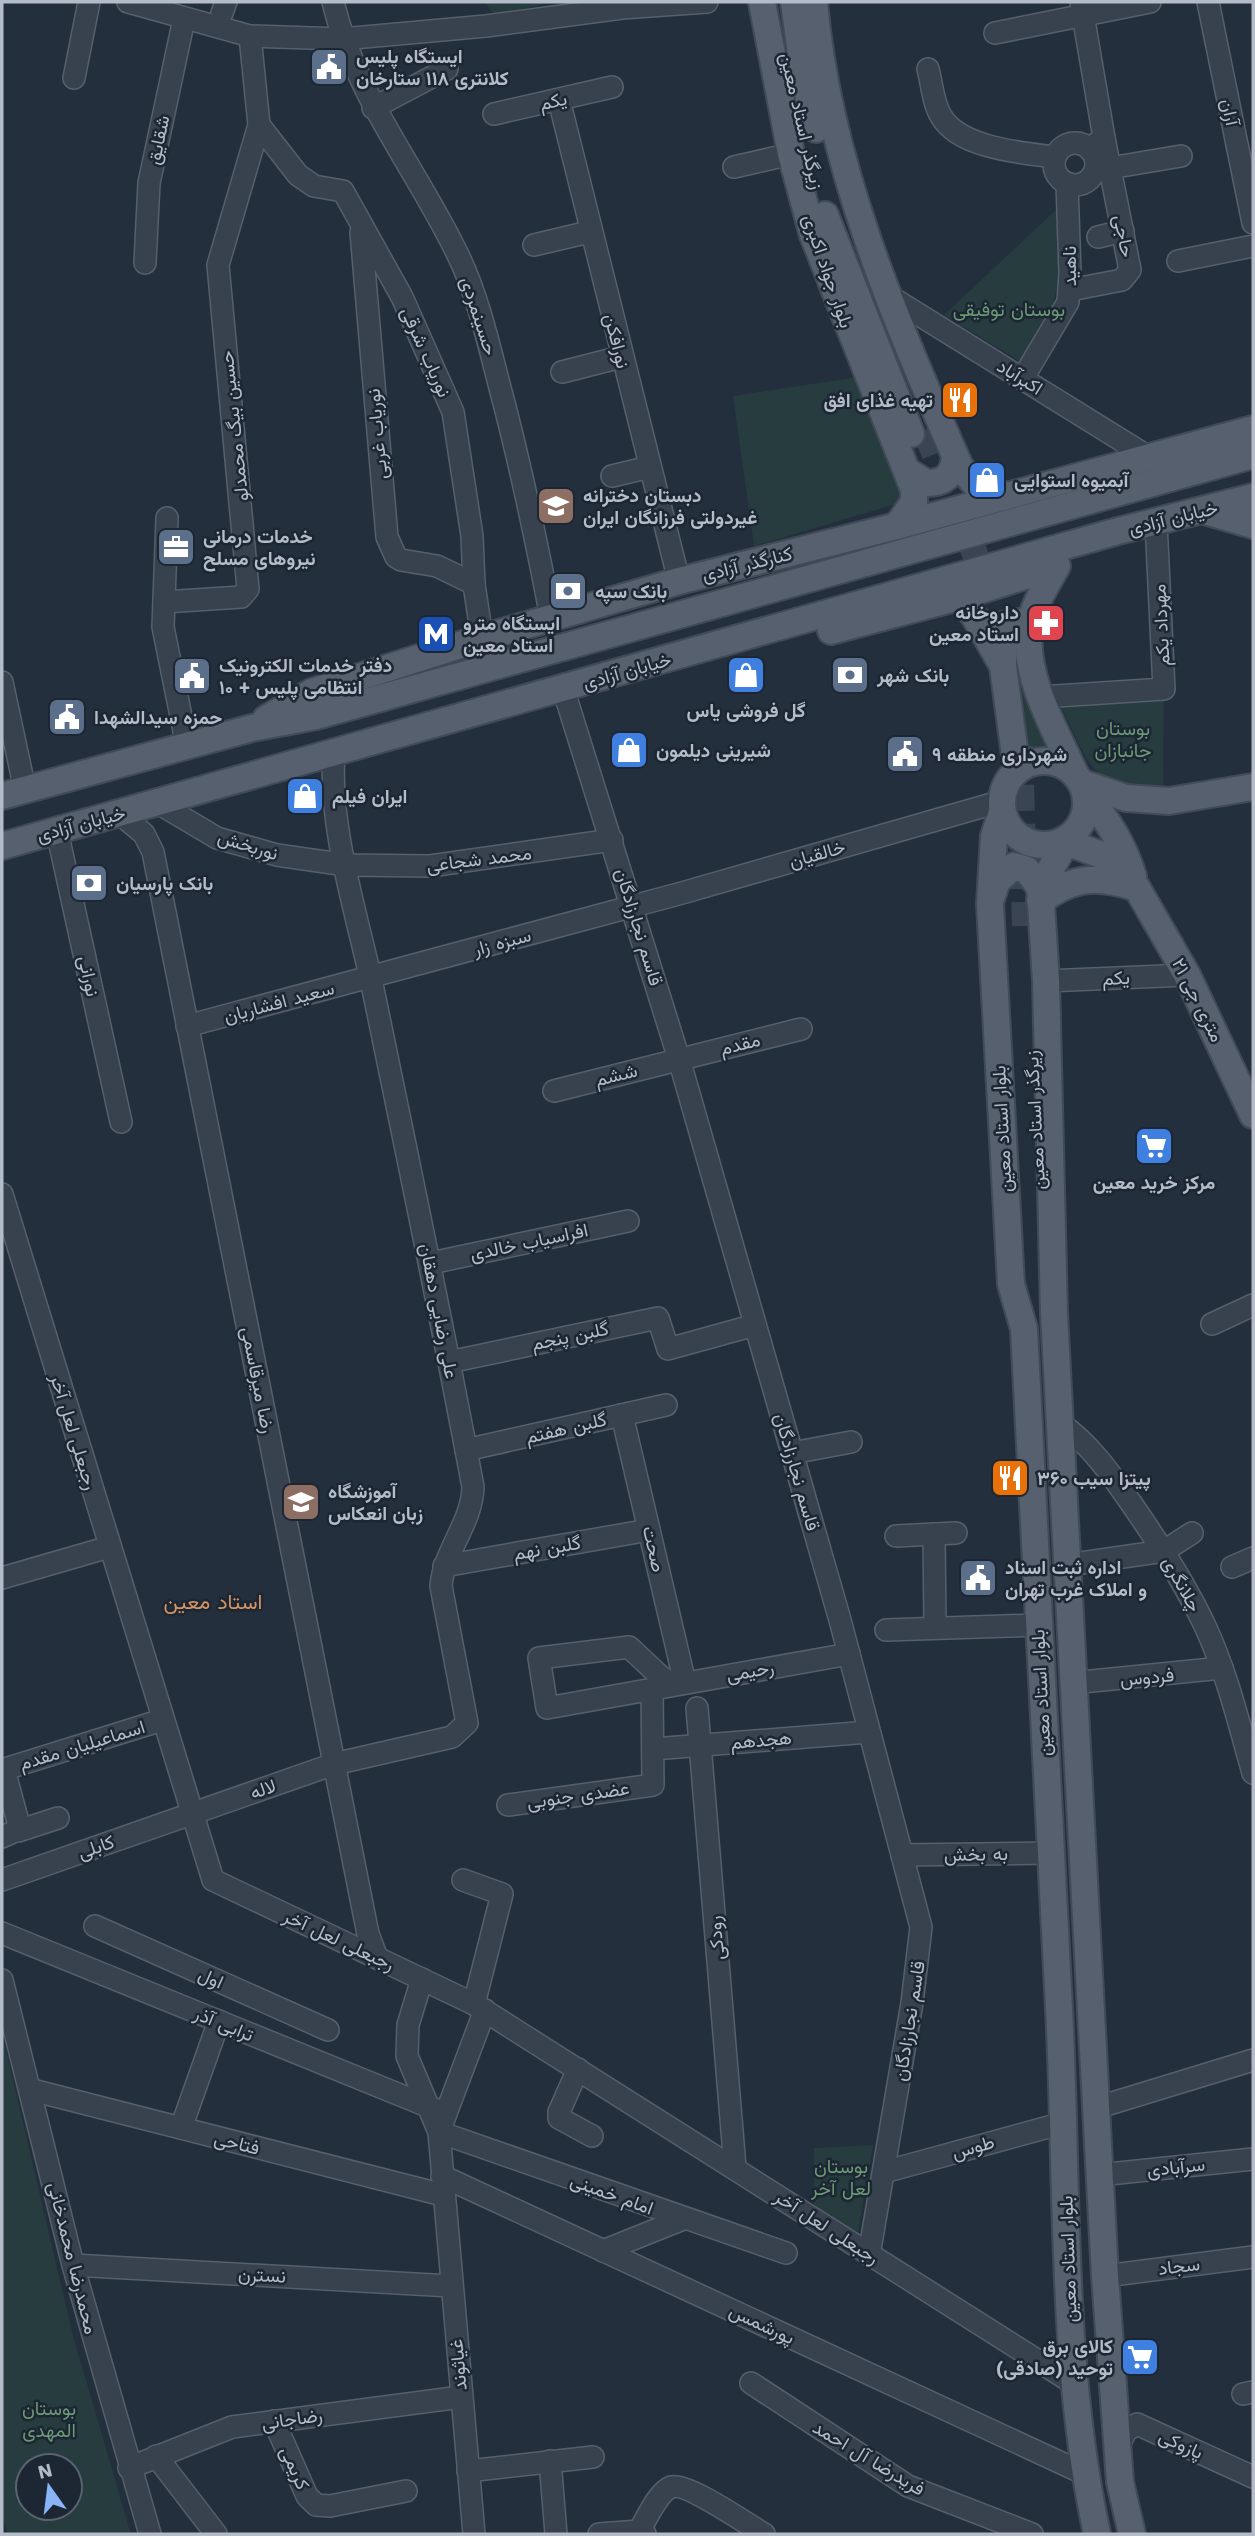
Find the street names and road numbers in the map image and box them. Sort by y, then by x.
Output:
street label: زیرگذر استاد معین [775,50,829,192]
street label: یکم [537,87,569,116]
street label: آران [1216,96,1244,129]
street label: شقایق [142,113,174,167]
street label: بلوار جواد اکبری [798,211,858,331]
street label: حاجی [1109,213,1139,259]
street label: ناهید [1058,246,1081,286]
street label: حسینمردی [455,274,503,358]
street label: نوریاب شرقی [396,303,456,401]
street label: نورافکن [599,311,635,371]
street label: حسین بیگ محمدلو [215,350,253,502]
street label: اکبرآباد [993,354,1047,400]
street label: نوریاب غربی [362,388,392,480]
street label: خیابان آزادی [1126,496,1220,540]
street label: کنارگذر آزادی [699,542,795,586]
street label: مهرداد یکم [1147,583,1176,667]
street label: خیابان آزادی [580,647,674,695]
street label: خیابان آزادی [34,801,128,847]
street label: نوربخش [215,825,281,865]
street label: خالقیان [786,835,848,873]
street label: محمد شجاعی [425,841,533,877]
street label: قاسم نجارزادگان [609,866,668,989]
street label: سبزه زار [470,923,533,961]
street label: نورانی [73,953,105,999]
street label: ۲۱ متری جی [1167,954,1229,1046]
street label: یکم [1102,966,1130,991]
street label: سعید افشاریان [221,976,337,1028]
street label: مقدم [717,1028,763,1061]
street label: زیرگذر استاد معین [1020,1050,1050,1190]
street label: ششم [592,1059,640,1092]
street label: بلوار استاد معین [987,1065,1017,1193]
street label: افراسیاب خالدی [468,1218,590,1266]
street label: علی رضایی دهقان [415,1241,463,1381]
street label: گلبن پنجم [529,1317,611,1357]
street label: رضا میرقاسمی [236,1325,280,1435]
street label: رجبعلی لعل آخر [45,1370,103,1493]
street label: گلبن هفتم [523,1407,609,1449]
street label: قاسم نجارزادگان [768,1410,825,1534]
street label: صحت [638,1524,670,1574]
street label: گلبن نهم [511,1531,583,1566]
street label: چلانگری [1156,1552,1207,1617]
street label: بلوار استاد معین [1026,1629,1056,1757]
street label: رحیمی [724,1655,776,1687]
street label: فردوس [1119,1663,1175,1691]
street label: اسماعیلیان مقدم [16,1715,148,1776]
street label: هجدهم [729,1726,793,1755]
street label: لاله [247,1774,279,1804]
street label: عضدی جنوبی [525,1776,631,1814]
street label: کابلی [75,1830,117,1864]
street label: به بخش [944,1842,1008,1866]
street label: رجبعلی لعل آخر [279,1904,398,1976]
street label: رودکی [703,1915,729,1961]
street label: قاسم نجارزادگان [888,1959,931,2083]
street label: اول [195,1962,227,1994]
street label: ترابی آذر [190,2001,257,2046]
street label: فتاحی [212,2126,262,2160]
street label: طوس [949,2130,997,2164]
street label: سرآبادی [1146,2153,1206,2181]
street label: امام خمینی [567,2168,657,2221]
street label: محمدرضا محمدخانی [43,2180,103,2336]
street label: رجبعلی لعل آخر [770,2184,884,2269]
street label: بلوار استاد معین [1054,2195,1082,2323]
street label: سجاد [1157,2252,1201,2280]
street label: نسترن [237,2262,287,2288]
street label: پورشمس [725,2299,799,2351]
street label: غیاثوند [444,2338,472,2392]
street label: رضاجانی [260,2403,324,2435]
street label: فریدرضا آل احمد [809,2415,929,2501]
street label: پازوکی [1154,2424,1207,2466]
street label: کریمی [275,2443,315,2493]

